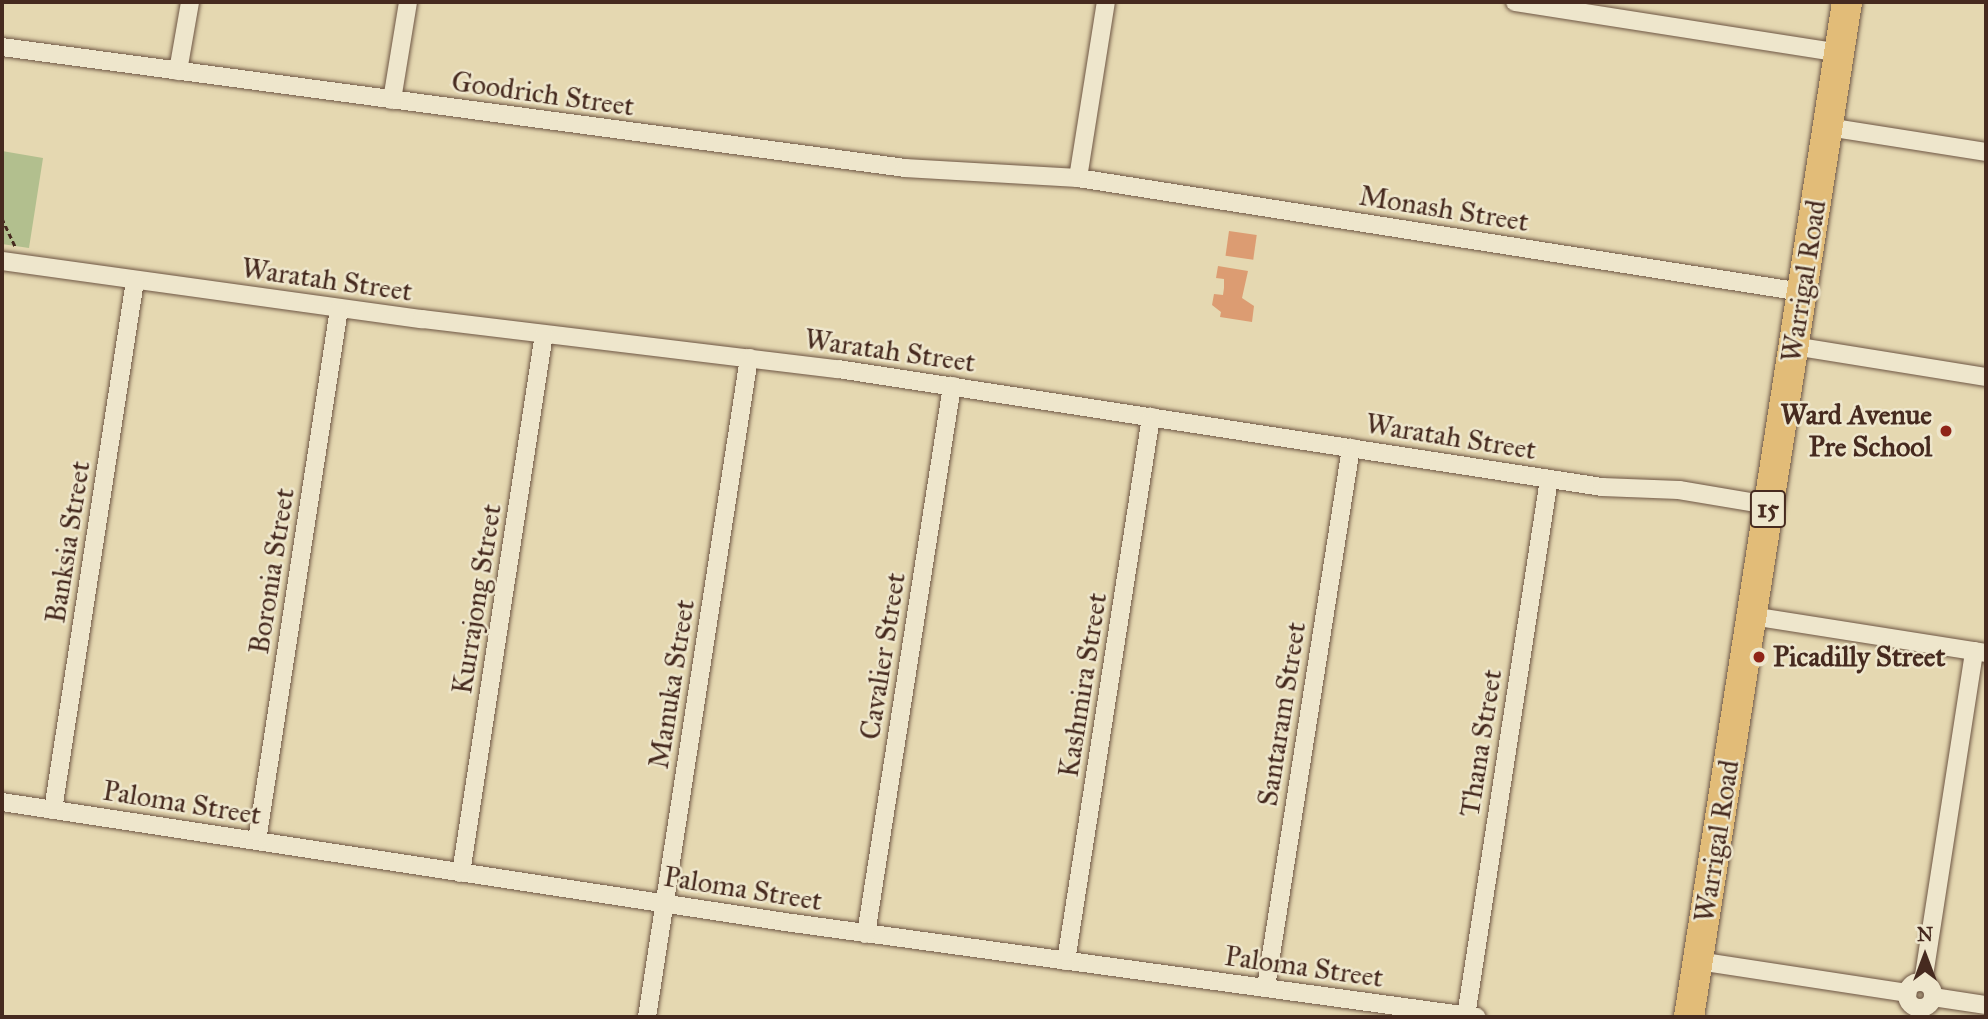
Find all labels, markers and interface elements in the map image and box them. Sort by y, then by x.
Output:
street label: Goodrich Street [449,65,637,123]
street label: Monash Street [1357,179,1531,239]
street label: Warrigal Road [1775,197,1833,365]
street label: Waratah Street [239,251,415,309]
street label: Waratah Street [802,322,978,380]
place label: Ward Avenue Pre School [1780,398,1932,464]
street label: Waratah Street [1363,407,1539,467]
marker: Ward Avenue Pre School [1938,423,1954,439]
street label: Banksia Street [39,458,97,626]
street label: Boronia Street [242,486,302,656]
road number: 15 [1749,486,1787,531]
street label: Kurrajong Street [445,502,509,696]
street label: Cavalier Street [853,570,913,742]
street label: Kashmira Street [1052,590,1114,780]
street label: Manuka Street [642,597,702,771]
street label: Santaram Street [1251,619,1313,809]
place label: Picadilly Street [1773,640,1945,674]
marker: Picadilly Street [1751,649,1767,665]
street label: Thana Street [1453,667,1509,819]
street label: Warrigal Road [1688,757,1746,925]
street label: Paloma Street [100,774,264,832]
street label: Paloma Street [661,860,825,918]
north arrow [1890,921,1960,991]
text: N [1917,923,1933,946]
street label: Paloma Street [1222,939,1386,995]

